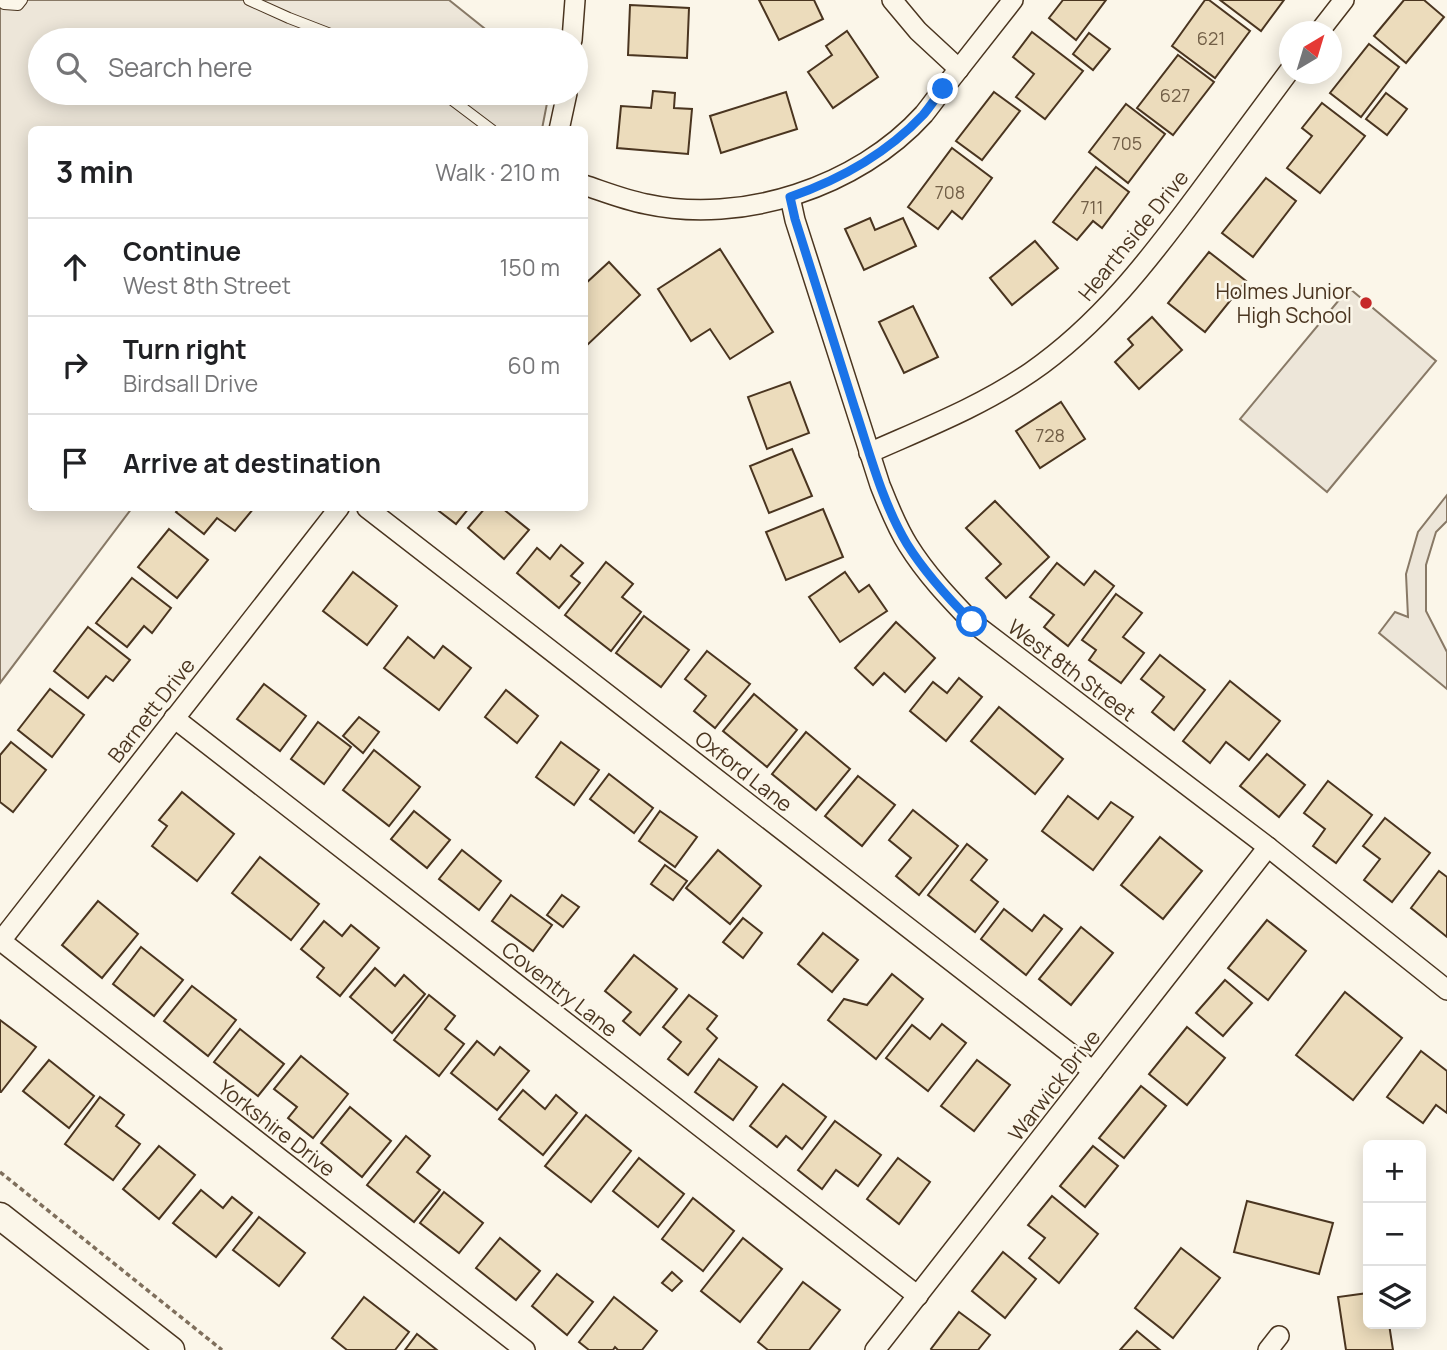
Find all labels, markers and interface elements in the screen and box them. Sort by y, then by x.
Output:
north arrow [1279,21,1342,84]
house number: 621 [1197,26,1225,50]
search box [28,28,588,105]
icon: search [52,48,90,86]
text: Search here [108,49,253,85]
route end [927,73,958,104]
house number: 627 [1160,83,1190,107]
house number: 705 [1112,131,1142,155]
text: 3 min [56,151,134,192]
text: Walk · 210 m [435,156,560,188]
street label: Hearthside Drive [1072,164,1194,306]
house number: 708 [935,180,965,204]
house number: 711 [1080,195,1104,219]
text: Continue [123,233,241,269]
icon: ahead [56,248,94,286]
text: 150 m [500,251,560,283]
text: West 8th Street [123,269,291,301]
place label: Holmes Junior High School [1215,277,1352,329]
marker: Holmes Junior High School [1358,295,1374,311]
text: Turn right [123,331,247,367]
icon: right [56,346,94,384]
text: 60 m [508,349,560,381]
text: Birdsall Drive [123,367,258,399]
house number: 728 [1035,423,1065,447]
icon: arrive [56,444,94,482]
text: Arrive at destination [123,445,381,481]
route start [956,606,987,637]
street label: West 8th Street [1002,613,1142,727]
street label: Barnett Drive [101,652,201,768]
street label: Oxford Lane [690,724,798,818]
street label: Coventry Lane [496,935,624,1043]
street label: Warwick Drive [1002,1023,1106,1147]
street label: Yorkshire Drive [213,1073,341,1183]
map controls [1363,1140,1426,1329]
button: + [1363,1140,1426,1203]
button: − [1363,1203,1426,1266]
button: layers [1363,1266,1426,1329]

